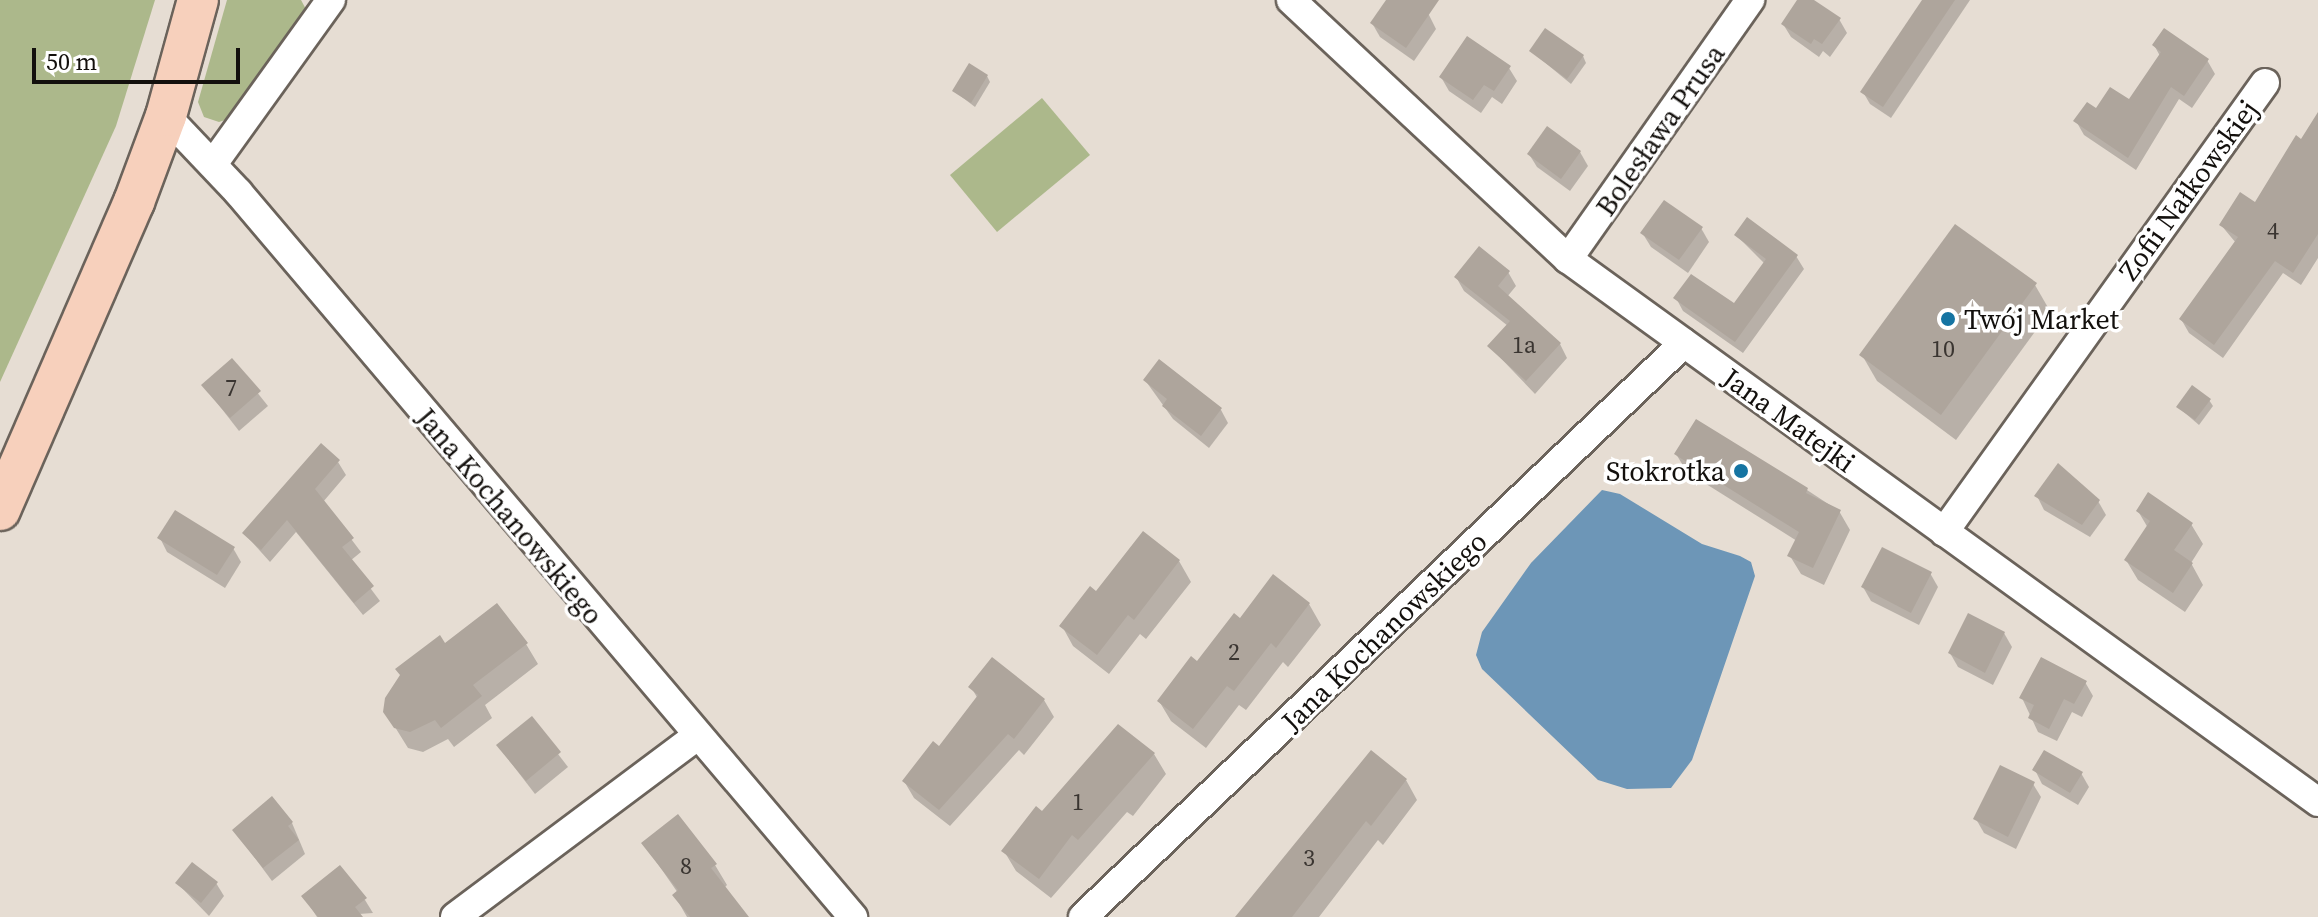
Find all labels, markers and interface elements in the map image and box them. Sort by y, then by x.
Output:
scale bar [36,32,244,82]
street label: Bolesława Prusa [1588,38,1732,222]
text: 50 m [46,45,97,78]
street label: Zofii Nałkowskiej [2111,93,2265,287]
house number: 4 [2267,217,2279,245]
place label: Twój Market [1964,302,2119,336]
marker: Twój Market [1939,310,1957,328]
house number: 1a [1512,331,1536,359]
house number: 10 [1931,335,1955,363]
street label: Jana Matejki [1716,361,1862,479]
house number: 7 [225,374,237,402]
street label: Jana Kochanowskiego [410,401,610,631]
place label: Stokrotka [1606,454,1725,488]
marker: Stokrotka [1732,462,1750,480]
street label: Jana Kochanowskiego [1274,524,1494,738]
house number: 2 [1228,638,1240,666]
house number: 1 [1072,788,1084,816]
house number: 3 [1303,844,1315,872]
house number: 8 [680,852,692,880]

